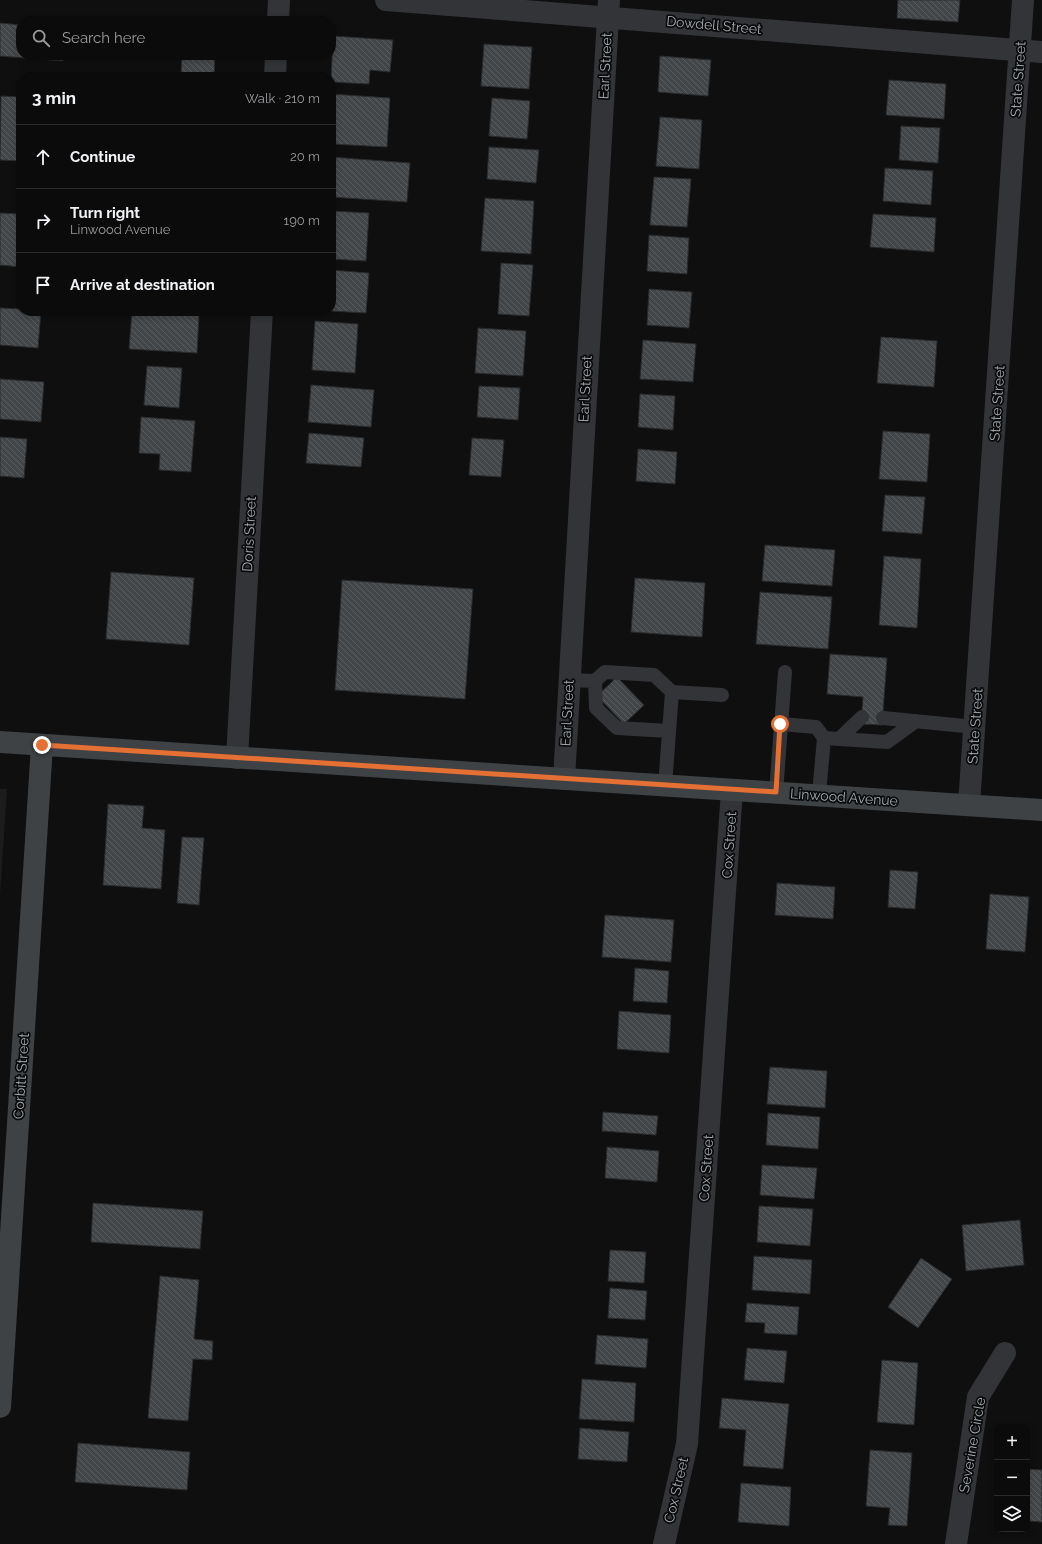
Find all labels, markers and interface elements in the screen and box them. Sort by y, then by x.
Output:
street label: Dowdell Street [666,13,763,37]
search box [16,16,336,60]
icon: search [30,27,52,49]
text: Search here [62,29,145,47]
street label: Earl Street [595,32,615,100]
street label: State Street [1007,40,1029,117]
text: 3 min [32,88,76,108]
text: Walk · 210 m [245,91,320,106]
icon: ahead [32,146,54,168]
text: Continue [70,148,135,166]
text: 20 m [290,149,320,164]
text: Turn right [70,204,140,222]
icon: right [32,210,54,232]
text: 190 m [284,213,320,228]
text: Linwood Avenue [70,222,170,237]
icon: arrive [32,274,54,296]
text: Arrive at destination [70,276,215,294]
street label: Earl Street [575,355,595,423]
street label: State Street [986,364,1008,441]
street label: Doris Street [239,496,259,572]
street label: Earl Street [557,679,577,747]
street label: State Street [964,687,986,764]
route start [771,715,789,733]
route end [33,736,51,754]
street label: Linwood Avenue [790,785,898,809]
street label: Cox Street [719,811,739,879]
street label: Corbitt Street [10,1032,32,1120]
street label: Cox Street [696,1134,716,1202]
street label: Severine Circle [956,1396,988,1494]
map controls [994,1424,1030,1532]
button: + [994,1424,1030,1460]
street label: Cox Street [661,1455,691,1524]
button: − [994,1460,1030,1496]
button: layers [994,1496,1030,1532]

